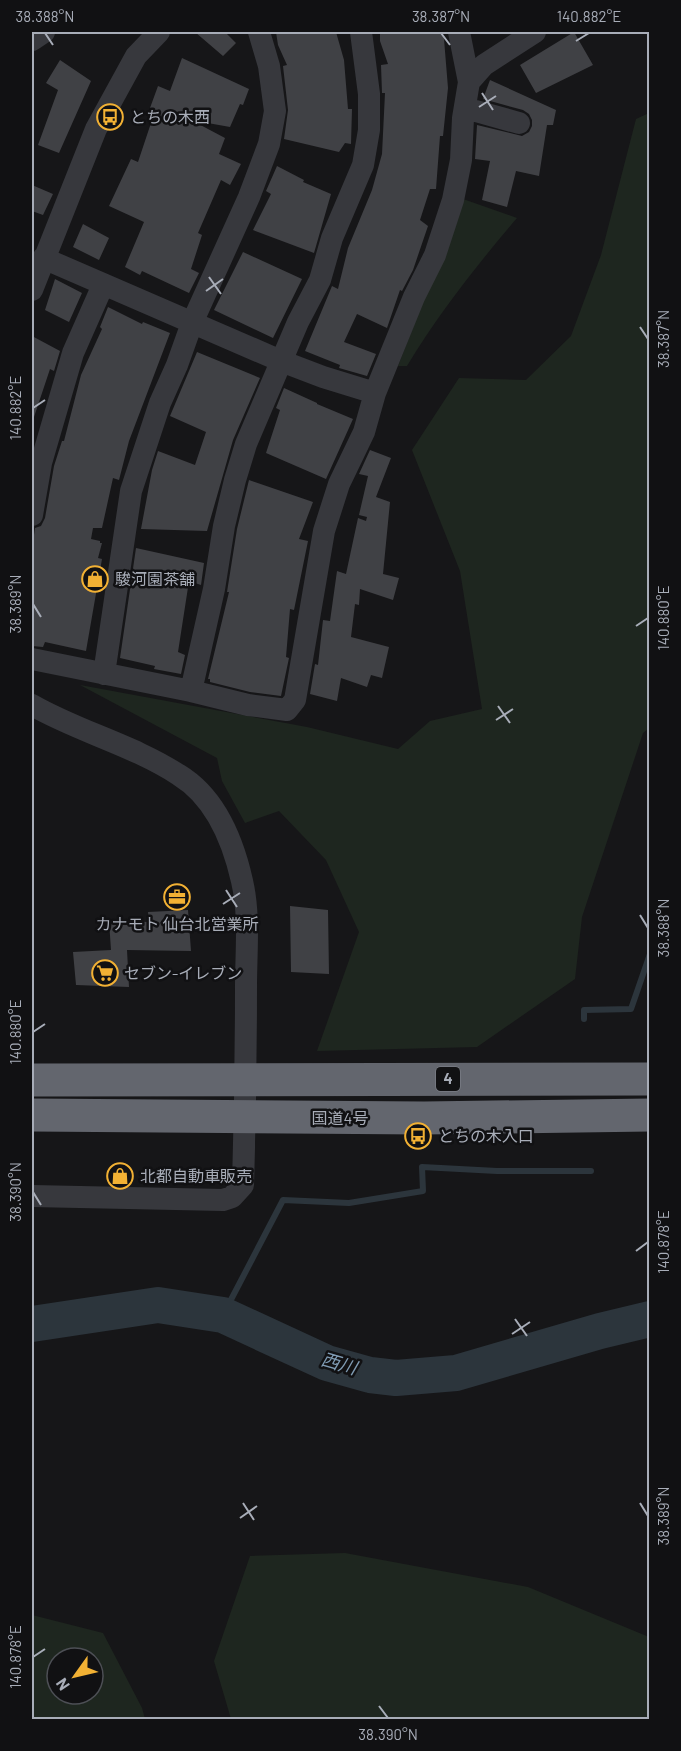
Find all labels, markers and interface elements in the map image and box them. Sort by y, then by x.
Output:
text: 38.388°N [16,7,74,25]
text: 38.387°N [412,7,470,25]
text: 140.882°E [557,7,621,25]
bus stop icon: とちの木西 [95,102,125,132]
place label: とちの木西 [130,107,210,126]
text: 38.387°N [654,310,672,368]
text: 140.882°E [6,376,24,440]
shop icon: 駿河園茶舗 [80,564,110,594]
place label: 駿河園茶舗 [115,569,195,588]
text: 38.389°N [6,575,24,633]
text: 140.880°E [654,585,672,651]
office icon: カナモト 仙台北営業所 [162,882,192,912]
text: 38.388°N [654,899,672,957]
place label: カナモト 仙台北営業所 [95,914,259,933]
supermarket icon: セブン-イレブン [90,958,120,988]
place label: セブン-イレブン [124,963,242,982]
text: 140.880°E [6,999,24,1065]
road number: 4 [436,1067,460,1091]
street label: 国道4号 [312,1108,368,1127]
bus stop icon: とちの木入口 [403,1121,433,1151]
place label: とちの木入口 [438,1126,534,1145]
shop icon: 北都自動車販売 [105,1161,135,1191]
text: 38.390°N [6,1162,24,1222]
place label: 北都自動車販売 [140,1166,252,1185]
text: 140.878°E [654,1210,672,1274]
water label: 西川 [319,1348,362,1379]
text: 38.389°N [654,1487,672,1545]
text: 140.878°E [6,1625,24,1689]
north arrow [45,1646,105,1706]
text: N [51,1675,73,1694]
text: 38.390°N [358,1725,418,1743]

